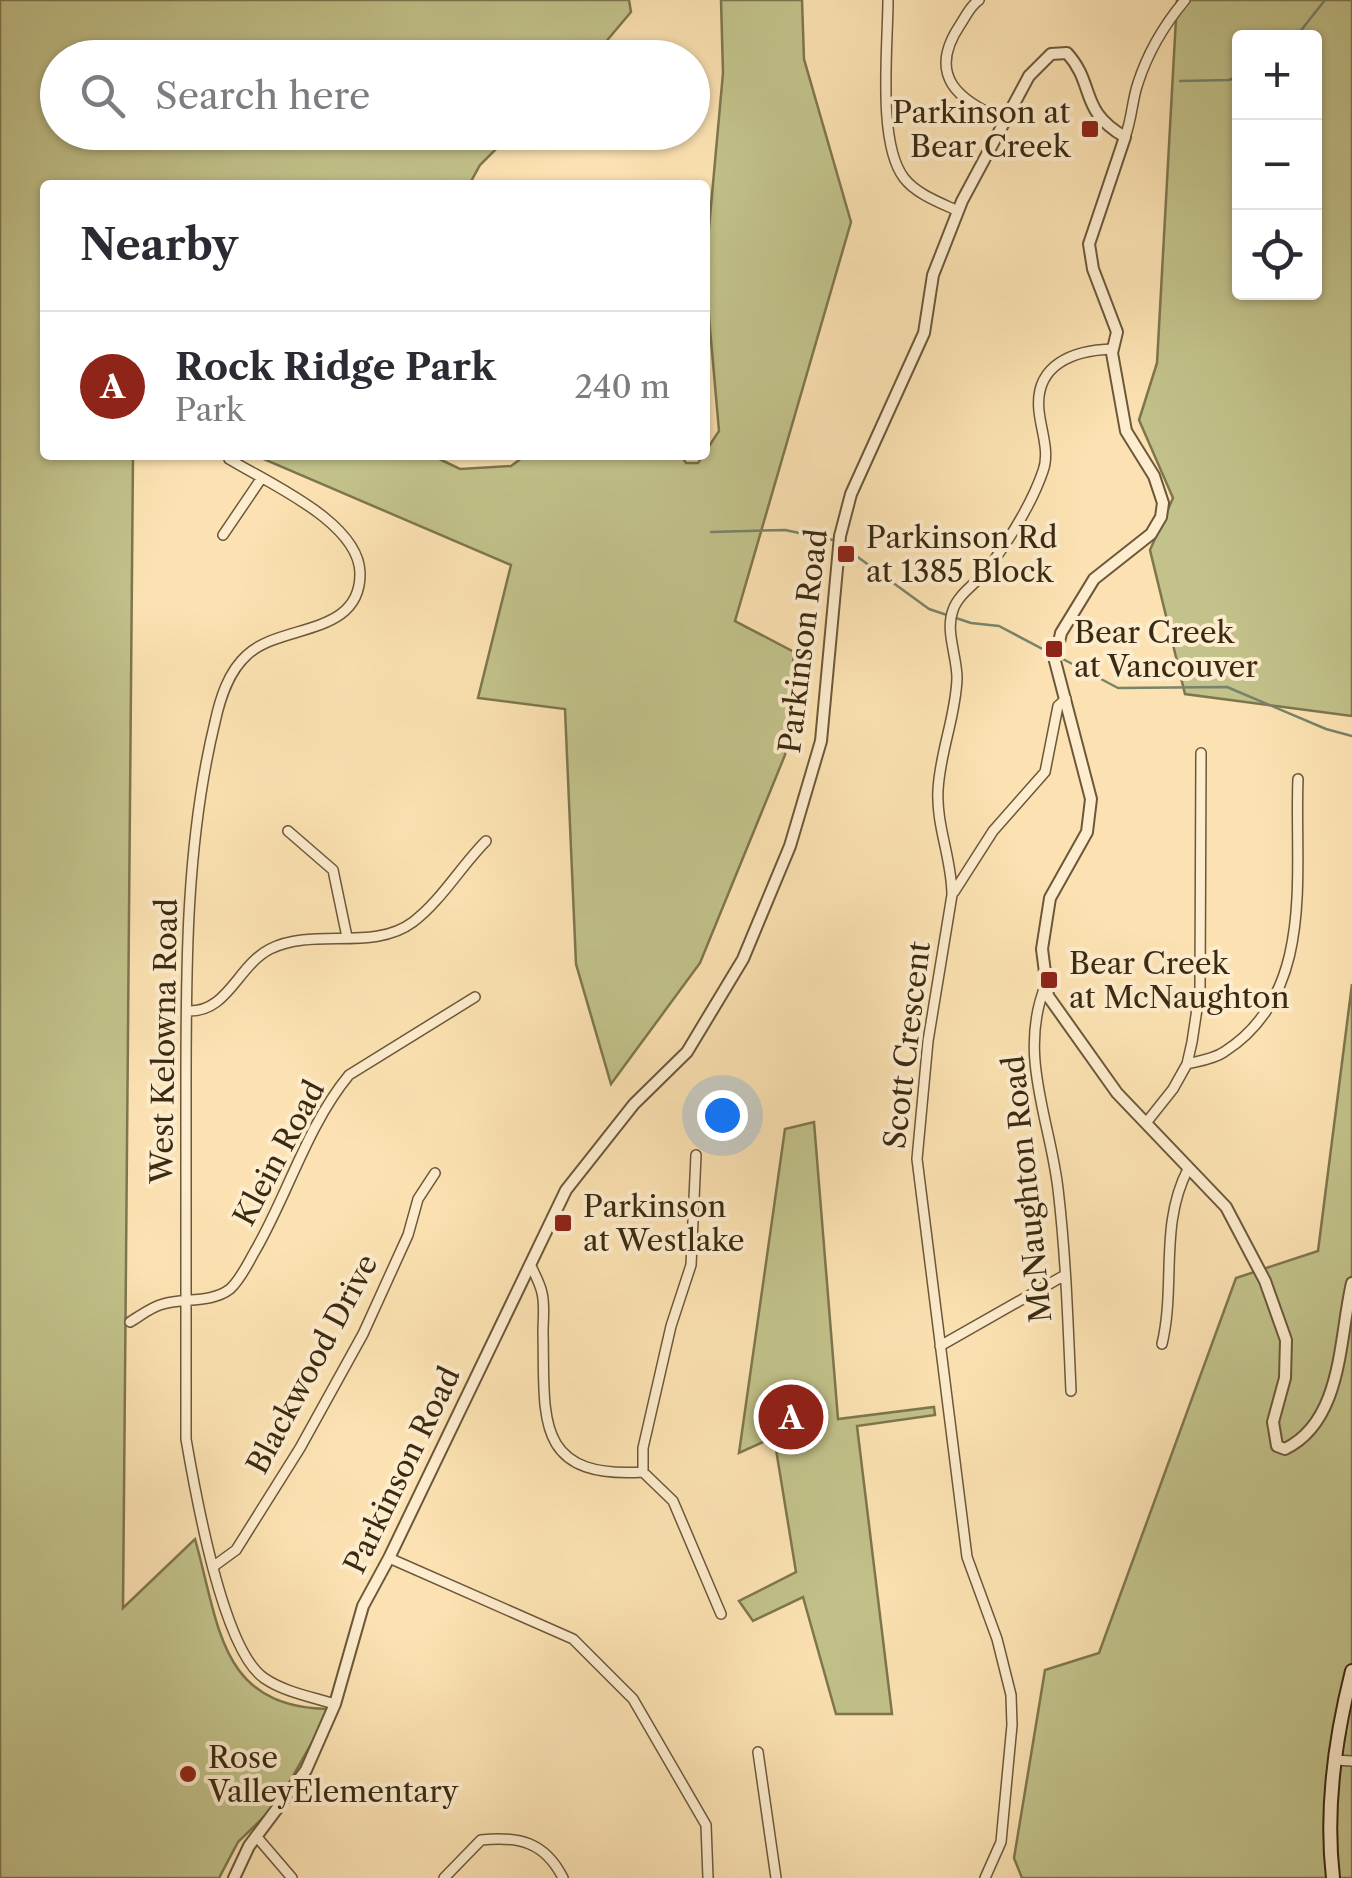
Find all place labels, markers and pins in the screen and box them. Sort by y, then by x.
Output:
place label: Parkinson at Bear Creek [892,94,1072,165]
marker: Parkinson at Bear Creek [1079,118,1101,140]
place label: Parkinson Rd at 1385 Block [866,519,1058,590]
marker: Parkinson Rd at 1385 Block [835,543,857,565]
place label: Bear Creek at Vancouver [1074,614,1258,685]
marker: Bear Creek at Vancouver [1043,638,1065,660]
place label: Bear Creek at McNaughton [1069,945,1290,1016]
marker: Bear Creek at McNaughton [1038,969,1060,991]
place label: Parkinson at Westlake [583,1188,745,1259]
marker: Parkinson at Westlake [552,1212,574,1234]
pin: A [758,1380,824,1454]
place label: Rose ValleyElementary [207,1739,459,1810]
marker: Rose ValleyElementary [177,1763,199,1785]

